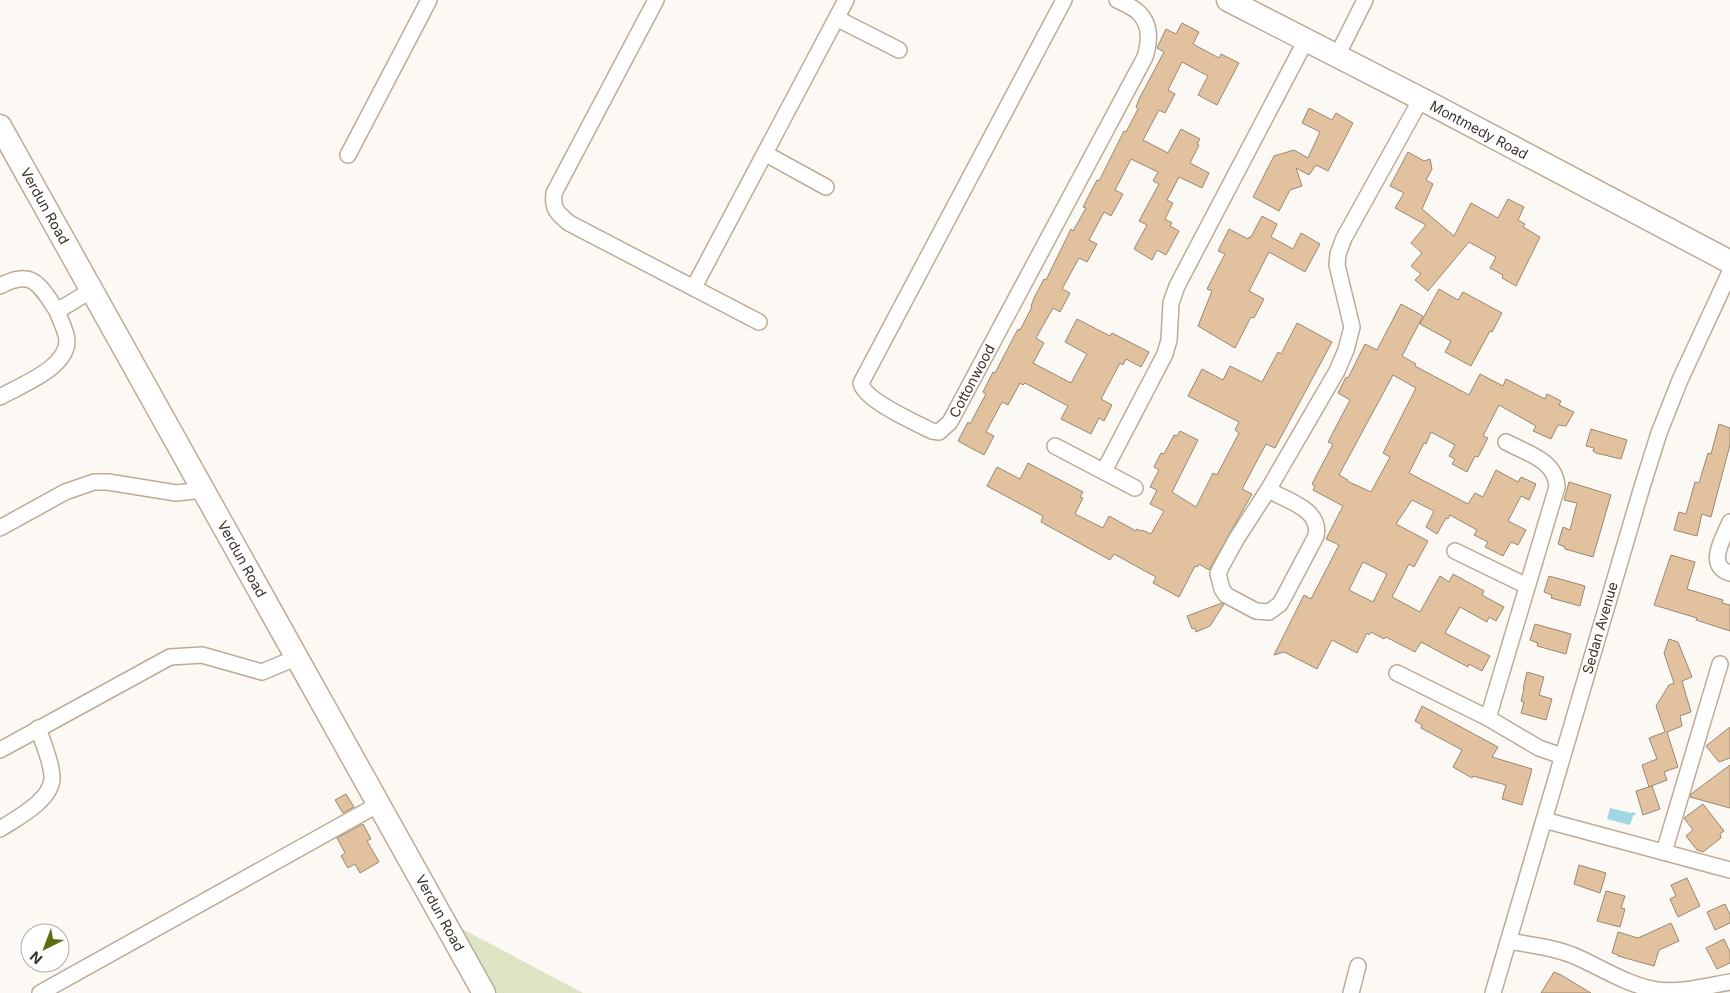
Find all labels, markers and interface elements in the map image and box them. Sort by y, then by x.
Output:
street label: Montmedy Road [1427,97,1531,163]
street label: Verdun Road [17,164,73,247]
street label: Cottonwood [945,341,998,420]
street label: Verdun Road [214,517,270,600]
street label: Sedan Avenue [1578,580,1621,676]
street label: Verdun Road [412,871,468,954]
north arrow [20,923,70,973]
text: N [26,948,46,968]

